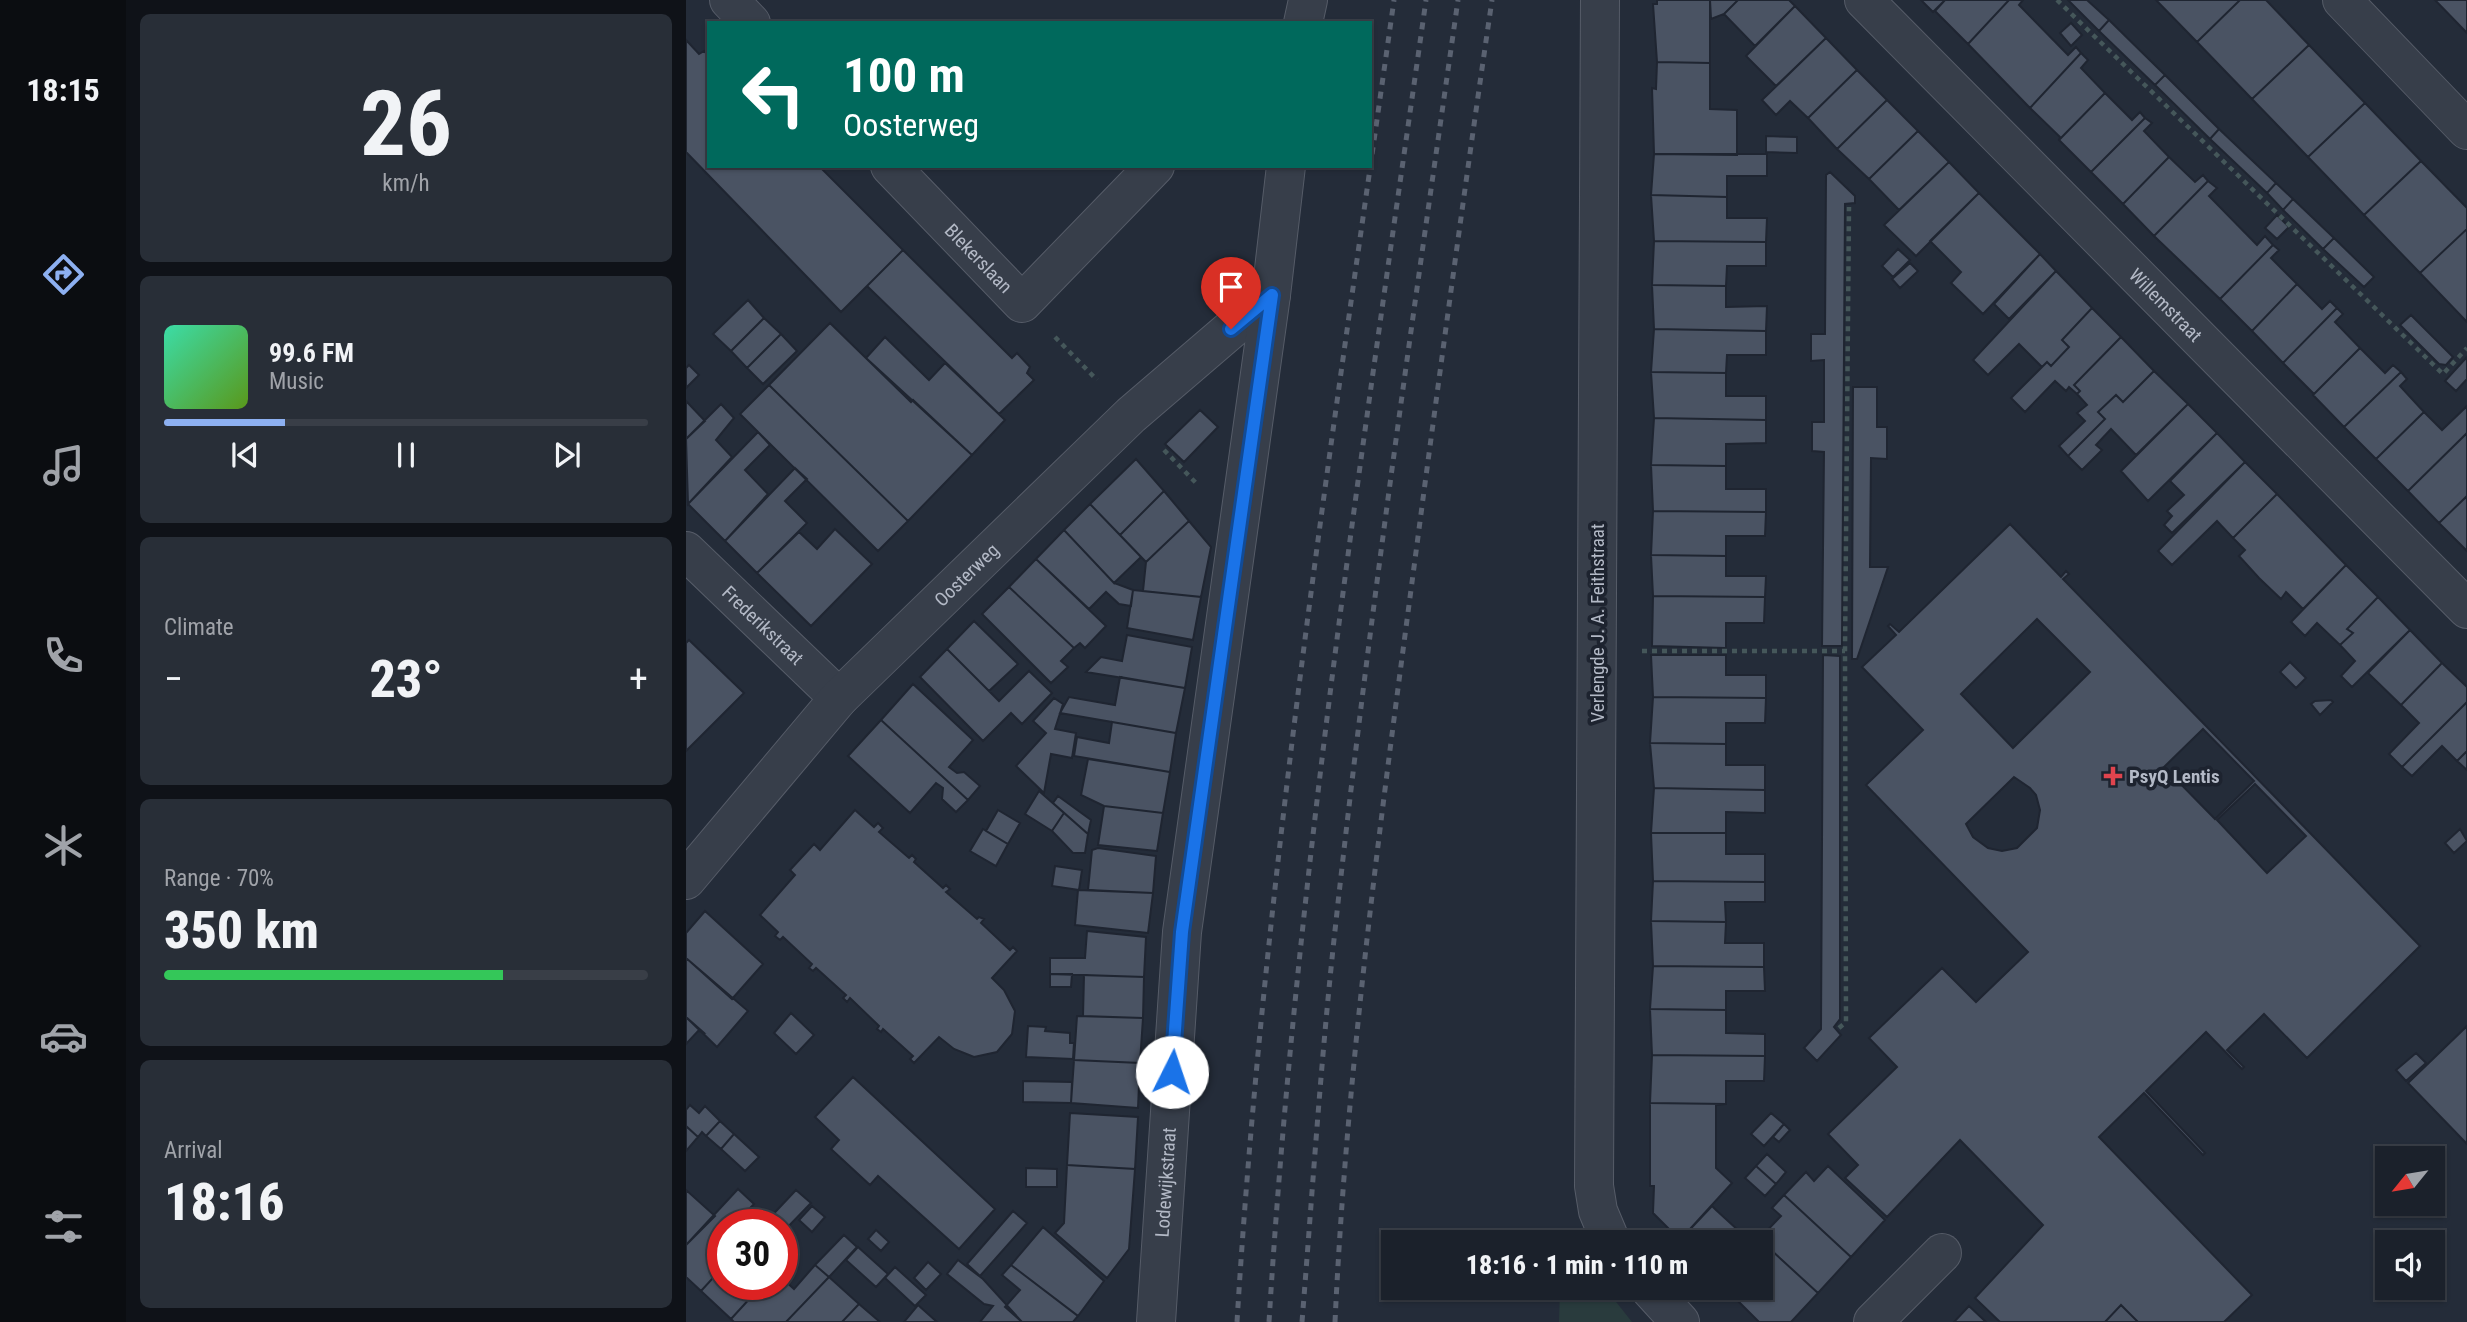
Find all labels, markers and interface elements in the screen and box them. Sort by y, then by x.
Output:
text: 100 m [843,47,965,104]
icon: left [728,49,819,140]
text: 18:15 [26,71,100,109]
text: 26 [360,71,452,177]
text: Oosterweg [843,106,979,144]
text: km/h [382,170,430,197]
street label: Blekerslaan [940,219,1017,298]
icon: directions [39,250,88,299]
pin [1201,257,1261,329]
street label: Willemstraat [2124,264,2207,347]
icon: arrive [1212,268,1250,306]
text: 99.6 FM [269,338,354,368]
text: Music [269,368,324,395]
icon: previous [226,436,264,474]
icon: pause [387,436,425,474]
icon: next [548,436,586,474]
icon: music [39,441,88,490]
street label: Verlengde J. A. Feithstraat [1586,524,1609,722]
street label: Oosterweg [930,539,1004,611]
street label: Frederikstraat [717,581,808,670]
text: Climate [164,614,234,641]
icon: phone [39,631,88,680]
text: 23° [369,649,443,710]
text: − [164,657,183,701]
text: + [629,657,648,701]
place label: PsyQ Lentis [2129,765,2220,788]
marker: PsyQ Lentis [2103,766,2123,786]
icon: climate [39,821,88,870]
text: Range · 70% [164,865,274,892]
text: 350 km [164,900,319,961]
icon: car [39,1012,88,1061]
position arrow [1135,1035,1209,1109]
street label: Lodewijkstraat [1151,1127,1181,1238]
text: Arrival [164,1137,223,1164]
north arrow [2375,1146,2445,1216]
map controls [2375,1146,2445,1300]
text: 18:16 [164,1172,284,1233]
icon: filters [39,1202,88,1251]
speed limit sign: 30 [707,1209,798,1300]
button: sound [2375,1230,2445,1300]
text: 18:16 · 1 min · 110 m [1466,1250,1688,1280]

